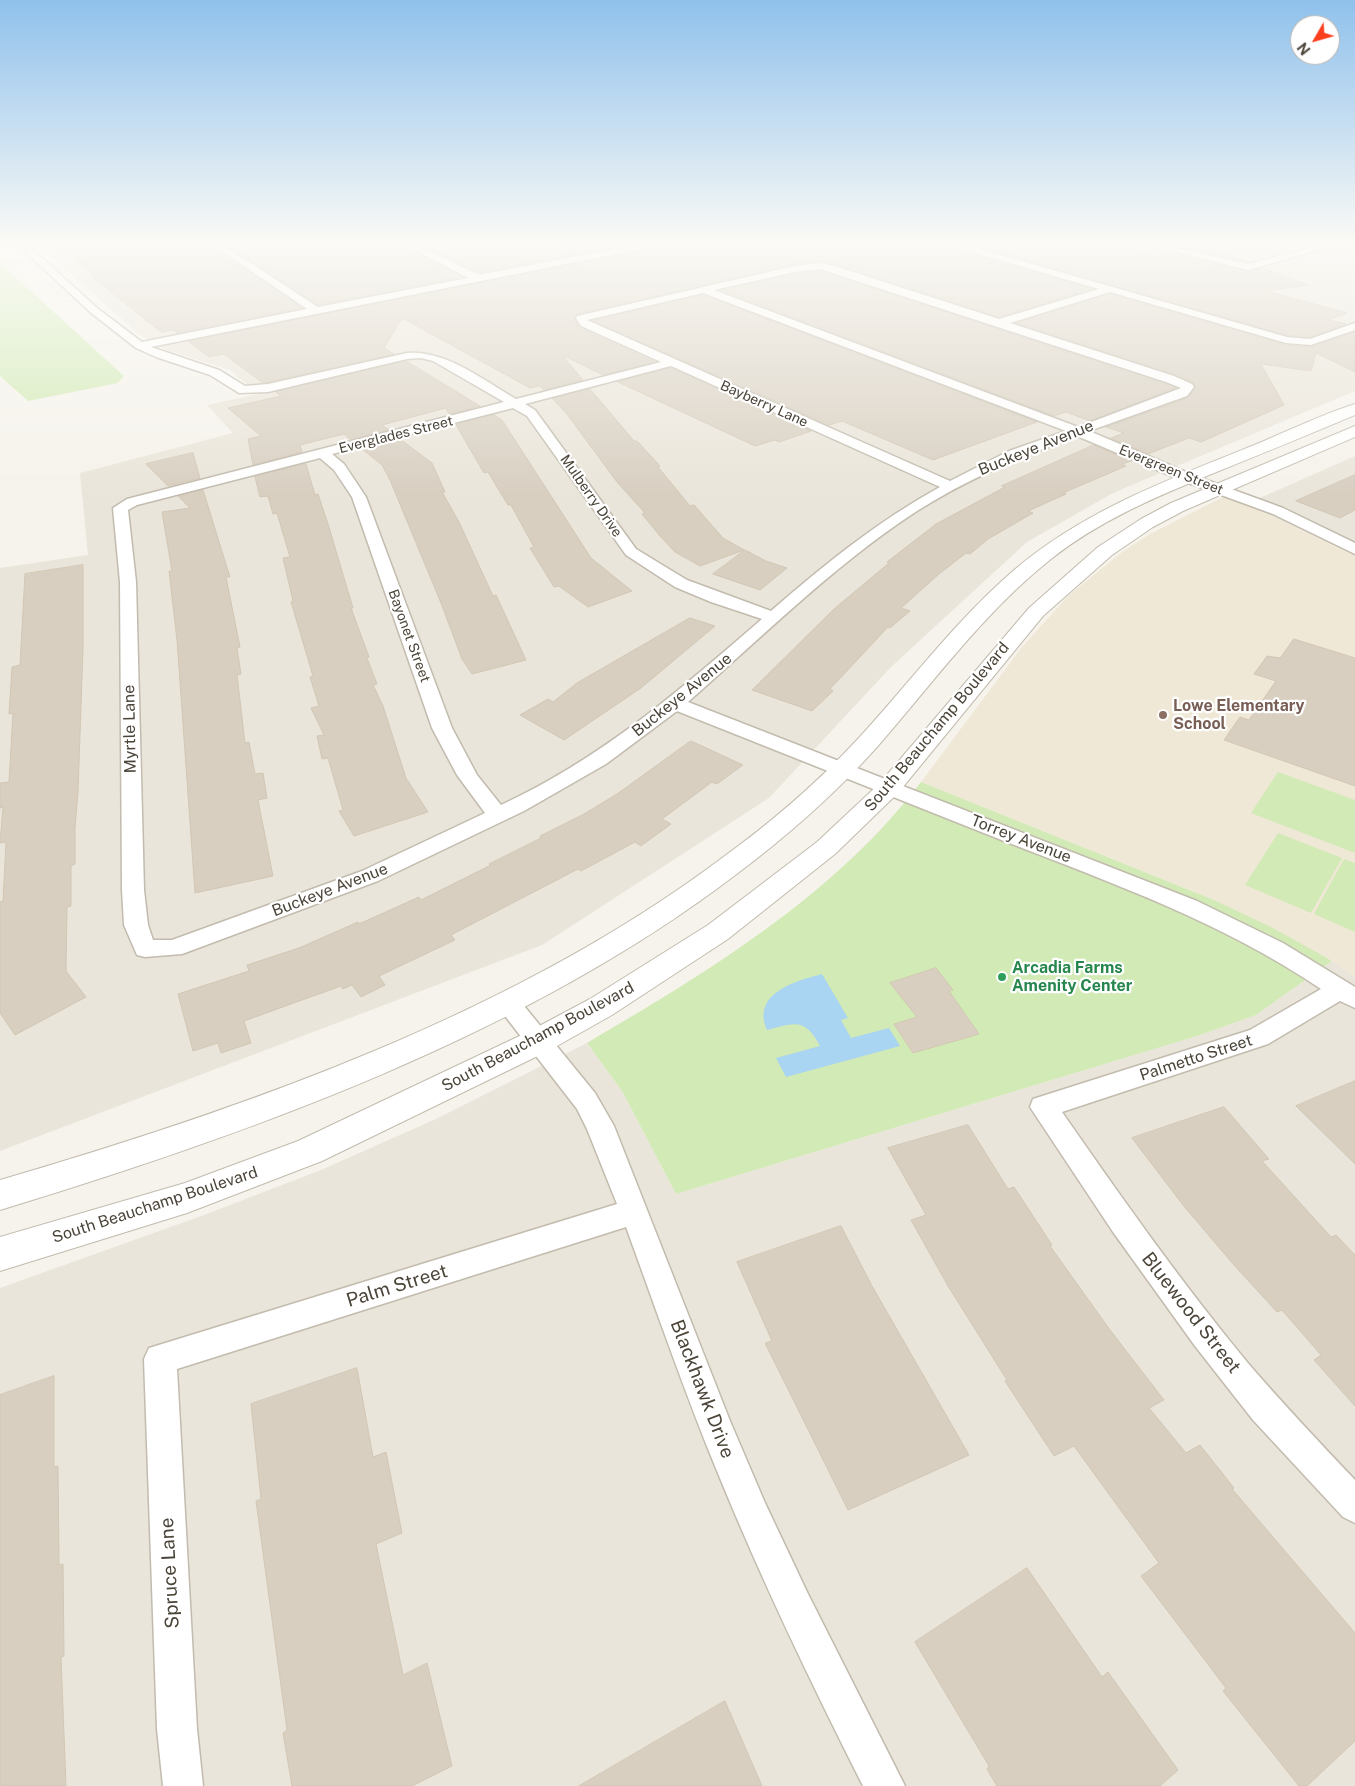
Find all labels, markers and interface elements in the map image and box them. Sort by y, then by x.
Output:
north arrow [1290,15,1340,65]
text: N [1294,39,1314,58]
street label: Bayberry Lane [718,377,810,431]
street label: Everglades Street [337,413,455,457]
street label: Buckeye Avenue [976,416,1096,480]
street label: Evergreen Street [1116,441,1226,499]
street label: Mulberry Drive [556,452,626,540]
street label: Bayonet Street [384,587,434,685]
street label: South Beauchamp Boulevard [861,638,1013,816]
street label: Buckeye Avenue [628,649,736,741]
street label: Myrtle Lane [120,685,140,773]
place label: Lowe Elementary School [1173,696,1305,734]
marker: Lowe Elementary School [1157,709,1169,721]
street label: Torrey Avenue [968,811,1074,867]
street label: Buckeye Avenue [269,859,391,921]
place label: Arcadia Farms Amenity Center [1012,958,1132,996]
marker: Arcadia Farms Amenity Center [996,971,1008,983]
street label: South Beauchamp Boulevard [439,978,637,1096]
street label: Palmetto Street [1137,1031,1255,1085]
street label: South Beauchamp Boulevard [50,1163,260,1247]
street label: Bluewood Street [1137,1248,1245,1378]
street label: Palm Street [344,1260,450,1312]
street label: Blackhawk Drive [665,1317,739,1461]
street label: Spruce Lane [156,1517,184,1629]

